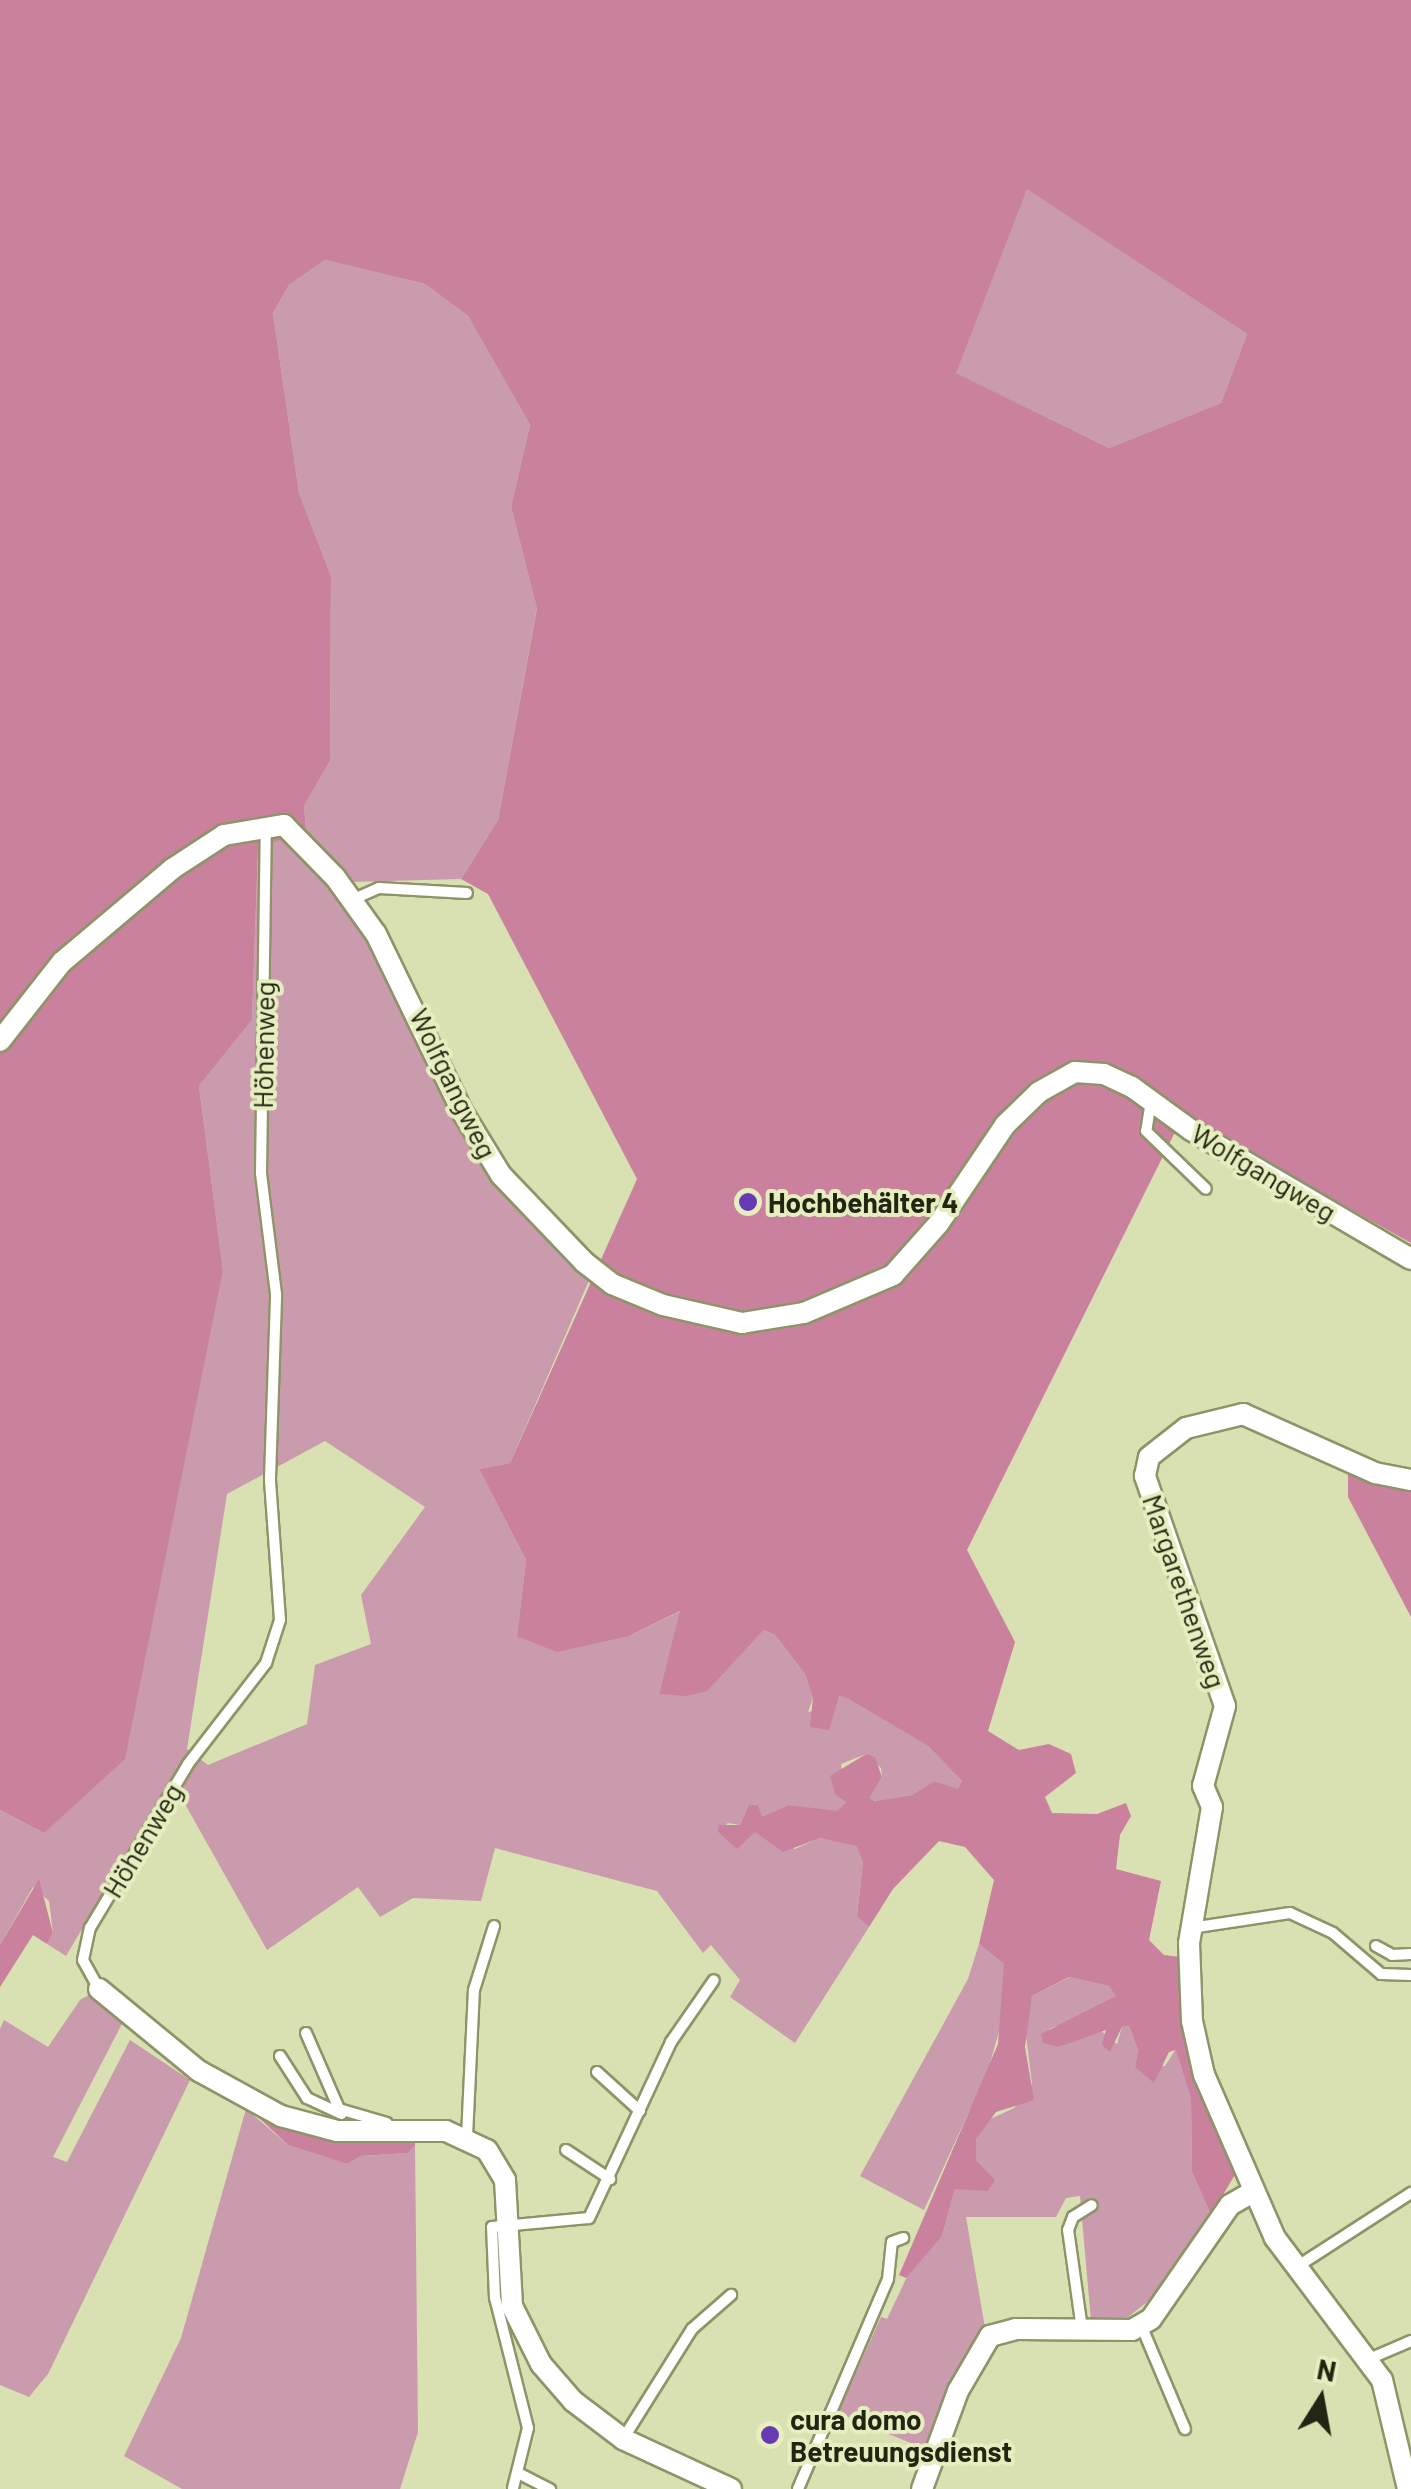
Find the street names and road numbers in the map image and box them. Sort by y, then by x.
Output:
street label: Höhenweg [245,981,281,1109]
street label: Wolfgangweg [403,1003,505,1163]
street label: Wolfgangweg [1186,1116,1342,1228]
street label: Margarethenweg [1136,1490,1234,1692]
street label: Höhenweg [95,1777,189,1903]

